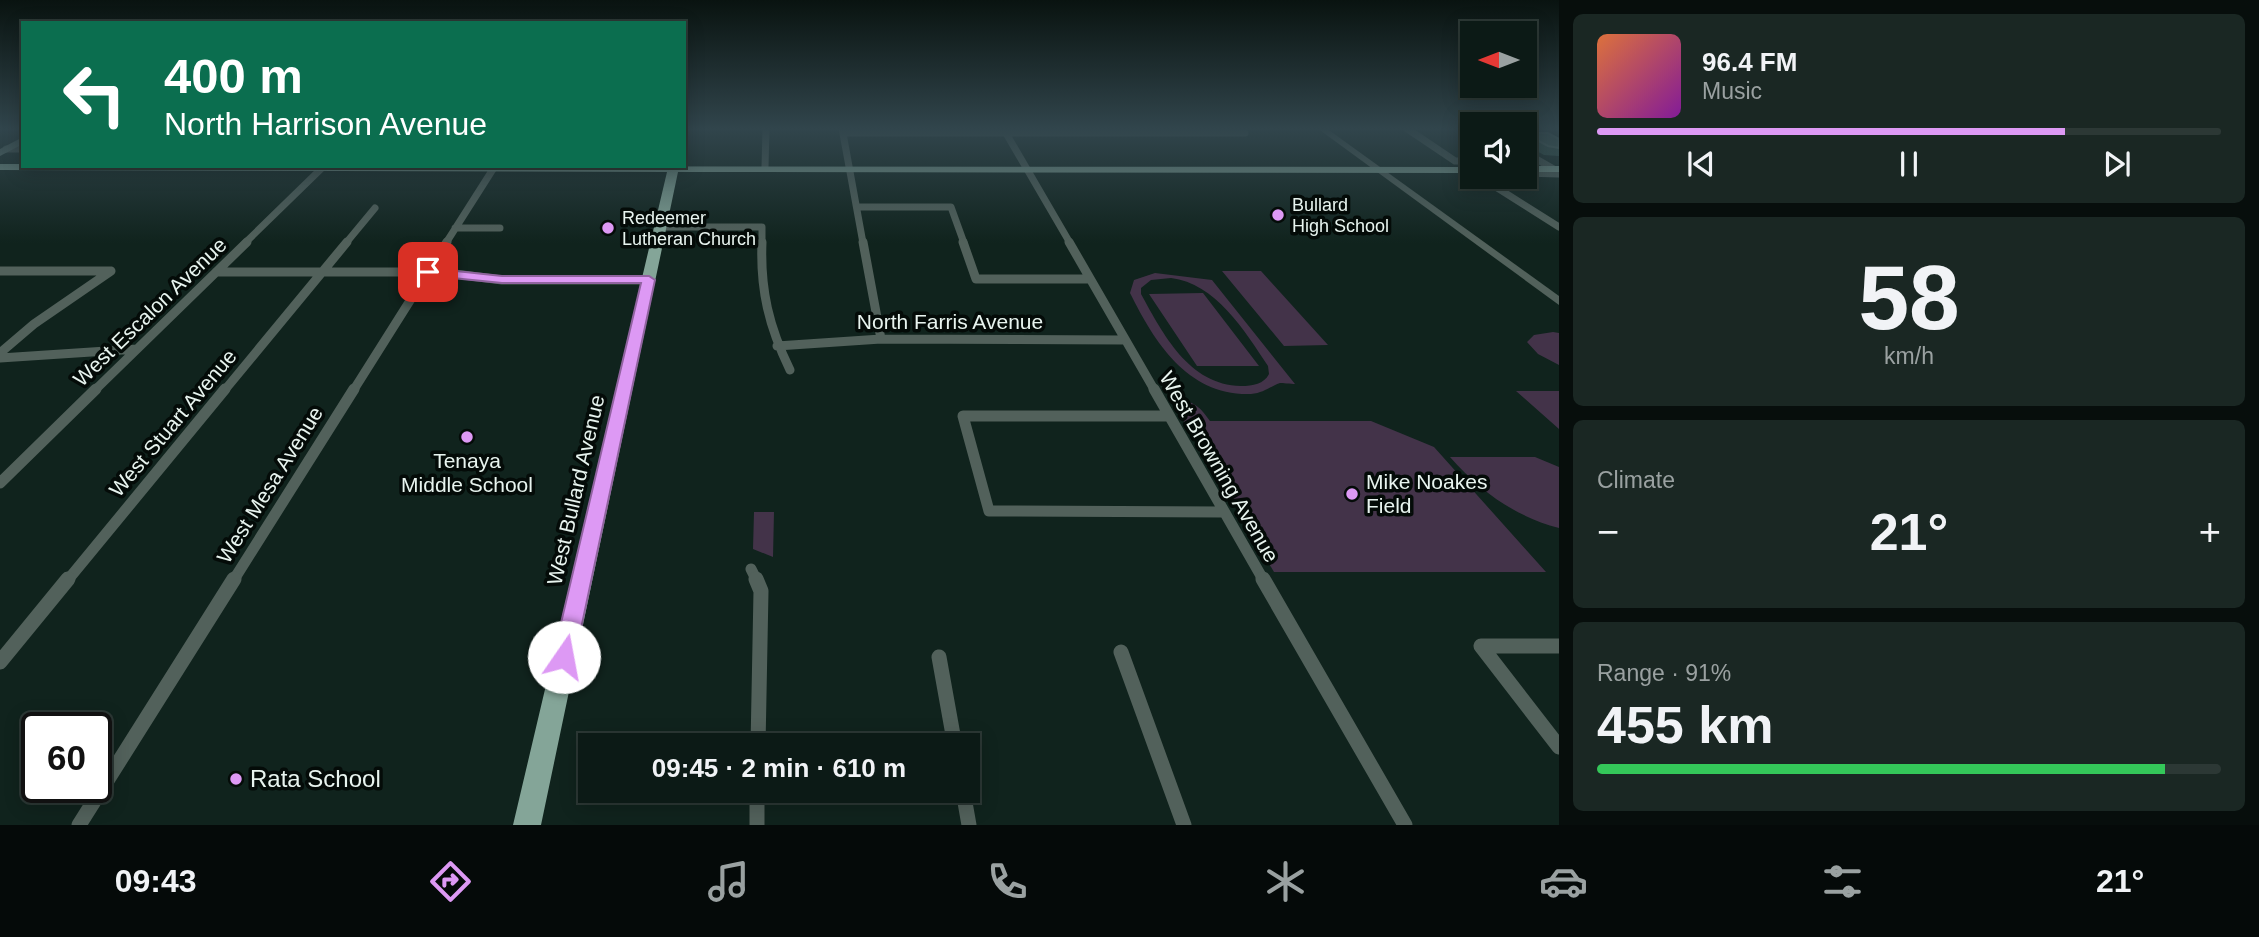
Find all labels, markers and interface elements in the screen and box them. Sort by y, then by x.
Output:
north arrow [1460,21,1536,98]
map controls [1460,21,1537,189]
text: 96.4 FM [1702,47,1797,77]
icon: left [49,49,140,140]
text: 400 m [164,49,303,103]
text: Music [1702,78,1762,104]
text: North Harrison Avenue [164,106,487,142]
button: sound [1460,112,1537,189]
icon: previous [1682,145,1720,183]
icon: pause [1890,145,1928,183]
icon: next [2098,145,2136,183]
place label: Bullard High School [1292,195,1389,236]
marker: Bullard High School [1270,207,1286,223]
place label: Redeemer Lutheran Church [622,208,756,249]
marker: Redeemer Lutheran Church [600,220,616,236]
street label: West Escalon Avenue [68,233,231,391]
pin [398,242,458,302]
text: 58 [1858,247,1960,348]
icon: arrive [409,253,447,291]
street label: North Farris Avenue [857,310,1043,333]
text: km/h [1884,343,1934,369]
street label: West Stuart Avenue [104,344,241,501]
street label: West Browning Avenue [1155,367,1283,566]
street label: West Bullard Avenue [542,393,609,587]
street label: West Mesa Avenue [212,402,327,567]
marker: Tenaya Middle School [459,429,475,445]
place label: Tenaya Middle School [401,449,533,496]
text: Climate [1597,467,1675,493]
place label: Mike Noakes Field [1366,470,1487,517]
marker: Mike Noakes Field [1344,486,1360,502]
text: 21° [1870,503,1948,561]
text: − [1597,511,1619,553]
text: + [2199,511,2221,553]
position arrow [527,620,601,694]
text: Range · 91% [1597,660,1731,686]
text: 455 km [1597,696,1773,754]
speed limit sign: 60 [21,712,112,803]
text: 09:45 · 2 min · 610 m [652,753,906,783]
place label: Rata School [250,765,381,792]
marker: Rata School [228,771,244,787]
icon: directions [426,857,475,906]
icon: music [704,857,753,906]
icon: phone [983,857,1032,906]
icon: climate [1261,857,1310,906]
icon: car [1539,857,1588,906]
icon: filters [1818,857,1867,906]
text: 09:43 [115,863,197,899]
text: 21° [2096,863,2144,899]

